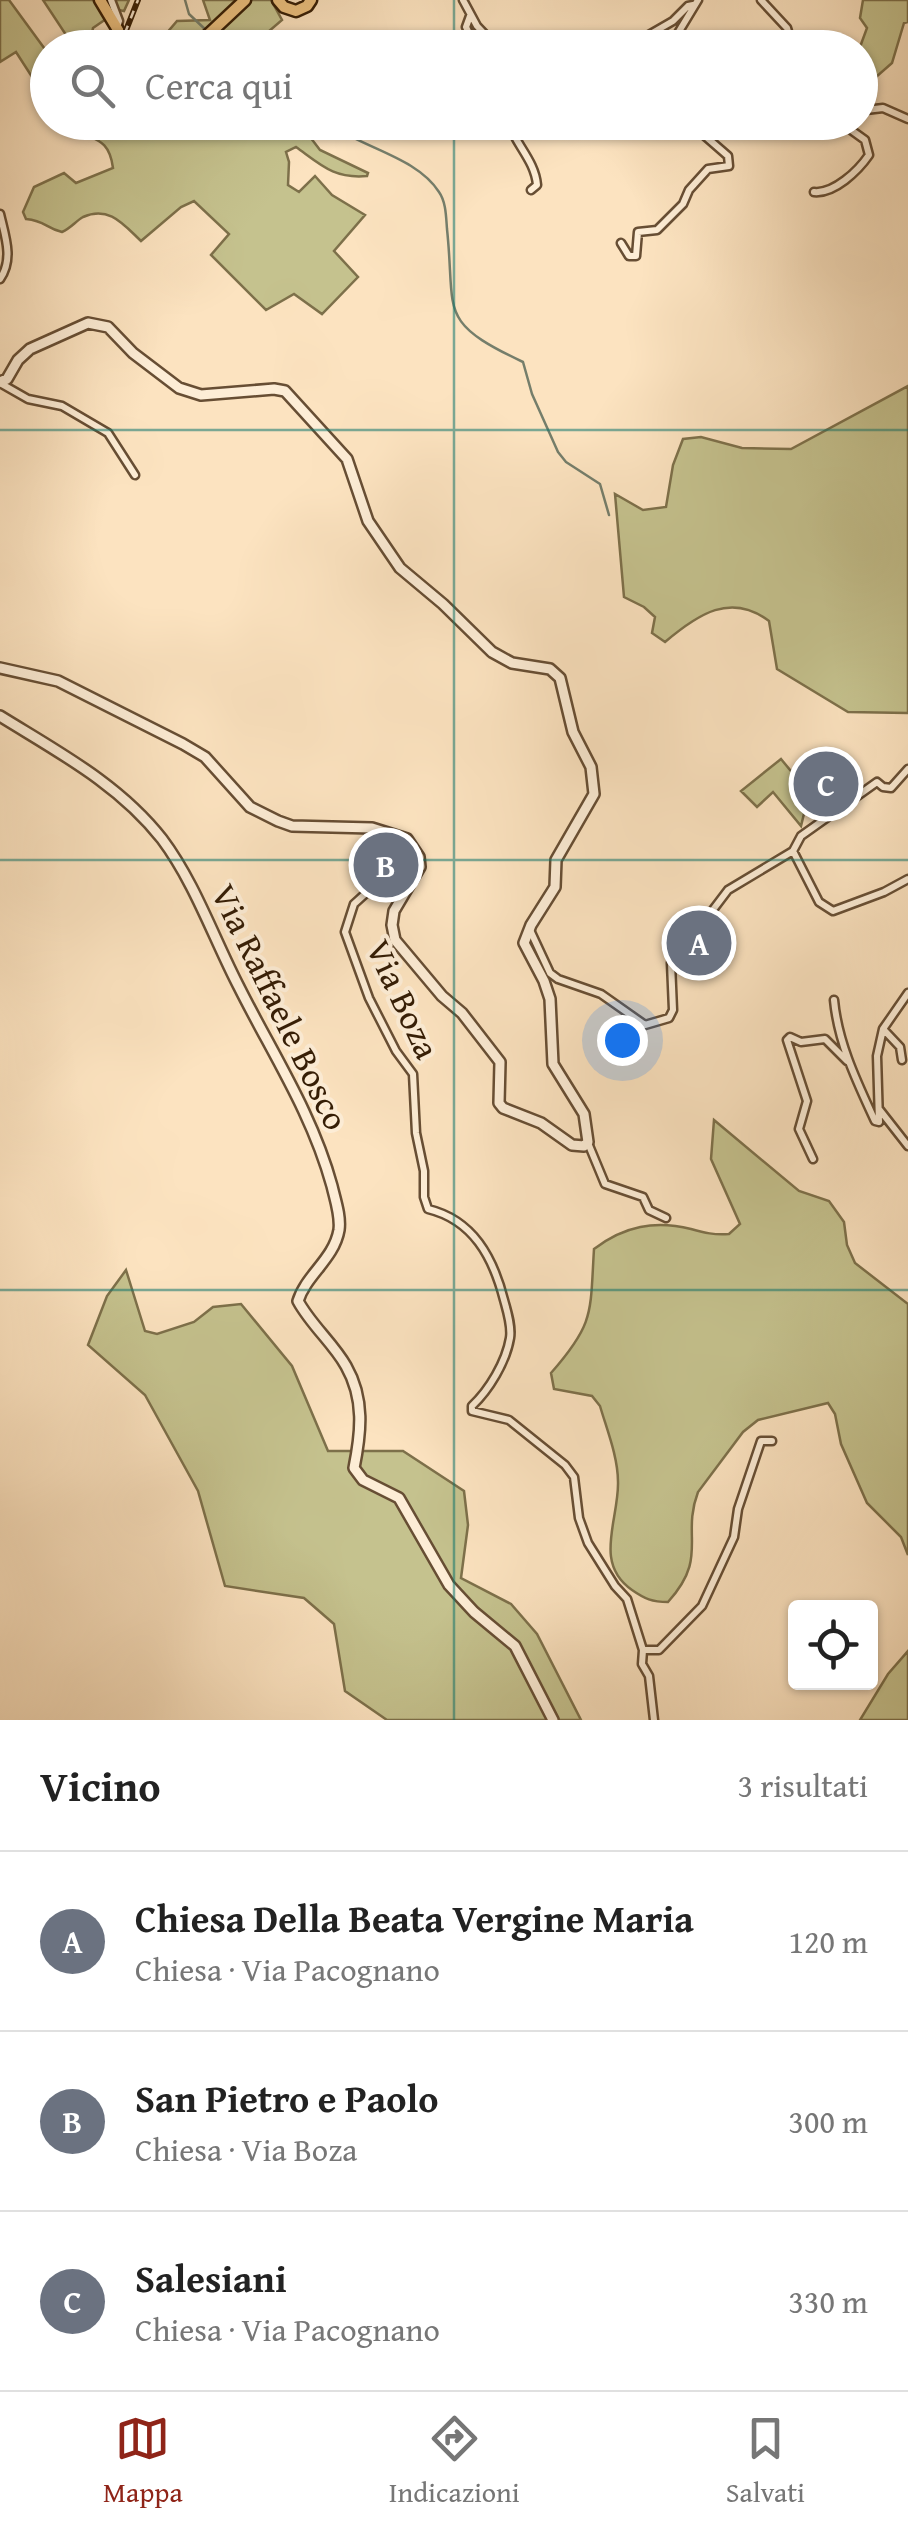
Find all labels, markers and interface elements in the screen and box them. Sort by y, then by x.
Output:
search box [30,30,878,140]
text: Cerca qui [145,57,293,113]
icon: search [65,58,120,113]
pin: C [794,746,858,822]
pin: B [354,828,418,902]
street label: Via Raffaele Bosco [199,875,362,1138]
pin: A [666,906,732,980]
street label: Via Boza [354,931,453,1067]
your location [597,1015,648,1066]
map controls [788,1600,878,1690]
button: locate [788,1600,878,1690]
text: Vicino [40,1755,161,1816]
text: 3 risultati [738,1762,868,1809]
text: Chiesa Della Beata Vergine Maria [135,1890,694,1946]
text: A [62,1918,83,1965]
text: 120 m [789,1918,868,1965]
text: Chiesa · Via Pacognano [135,1946,440,1993]
text: San Pietro e Paolo [135,2070,439,2126]
text: B [63,2098,82,2145]
text: 300 m [789,2098,868,2145]
text: Chiesa · Via Boza [135,2126,357,2173]
text: Salesiani [135,2250,287,2306]
text: C [63,2278,82,2325]
text: 330 m [789,2278,868,2325]
text: Chiesa · Via Pacognano [135,2306,440,2353]
tab: Mappa [103,2411,183,2512]
tab: Indicazioni [389,2411,520,2512]
tab: Salvati [726,2411,805,2512]

